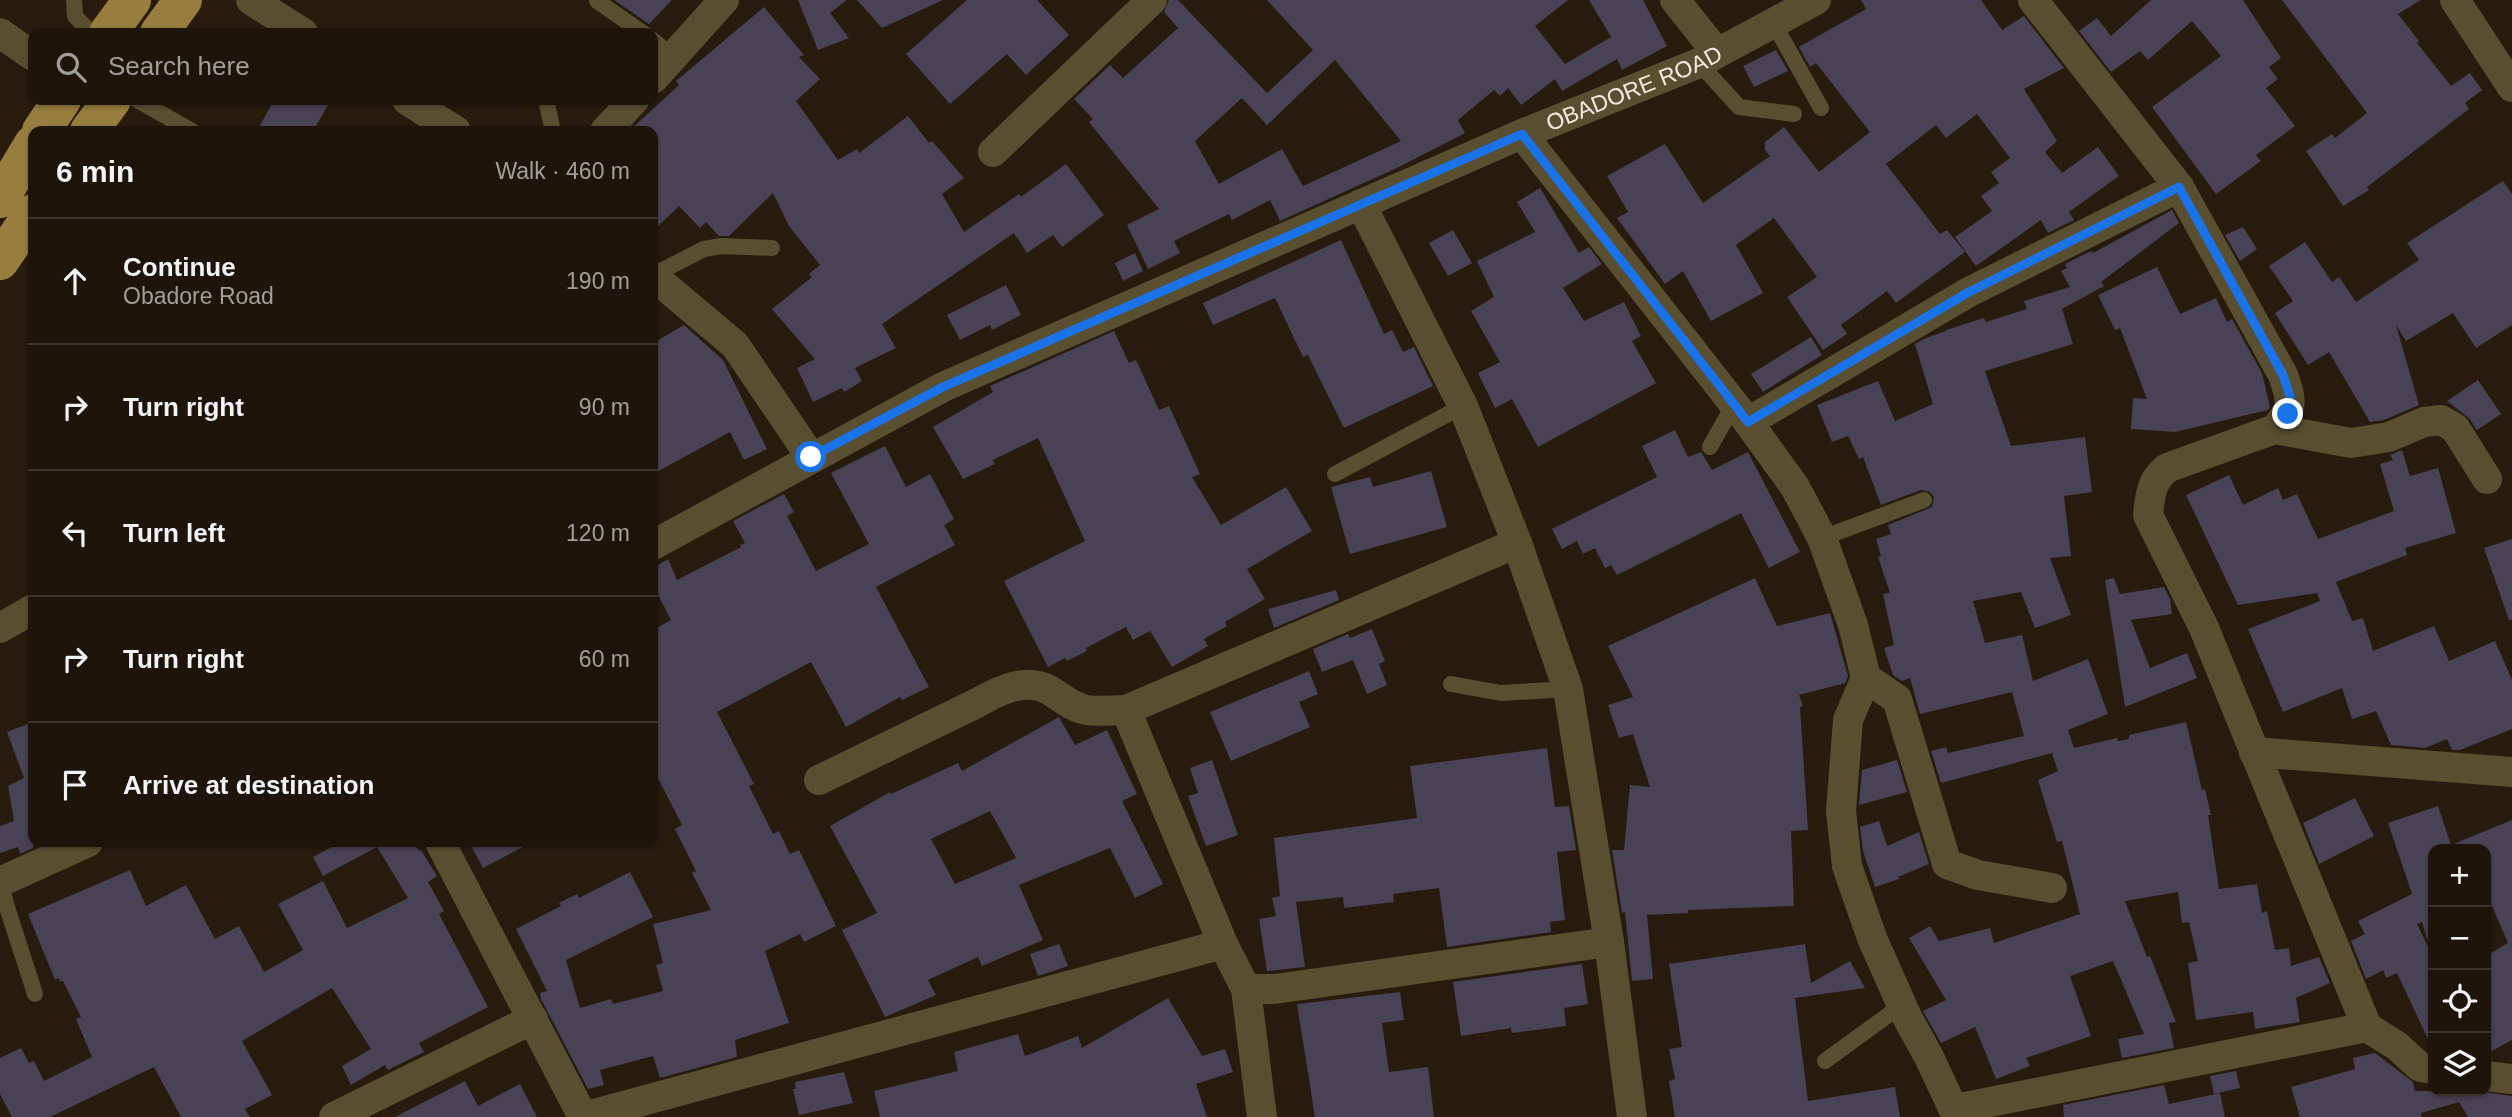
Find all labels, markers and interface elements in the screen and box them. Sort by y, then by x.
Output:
search box [28,28,658,105]
street label: OBADORE ROAD [1542,40,1726,136]
icon: search [52,48,90,86]
text: Search here [108,51,250,81]
text: 6 min [56,155,134,188]
text: Walk · 460 m [495,158,630,184]
text: Continue [123,252,236,282]
icon: ahead [56,262,94,300]
text: 190 m [566,268,630,294]
text: Obadore Road [123,283,274,309]
icon: right [56,388,94,426]
text: Turn right [123,392,244,422]
text: 90 m [579,394,630,420]
route end [2272,398,2303,429]
route start [795,441,826,472]
icon: left [56,514,94,552]
text: Turn left [123,518,225,548]
text: 120 m [566,520,630,546]
icon: right [56,640,94,678]
text: Turn right [123,644,244,674]
text: 60 m [579,646,630,672]
icon: arrive [56,766,94,804]
text: Arrive at destination [123,770,374,800]
map controls [2428,844,2491,1096]
button: + [2428,844,2491,907]
button: − [2428,907,2491,970]
button: locate [2428,970,2491,1033]
button: layers [2428,1033,2491,1096]

